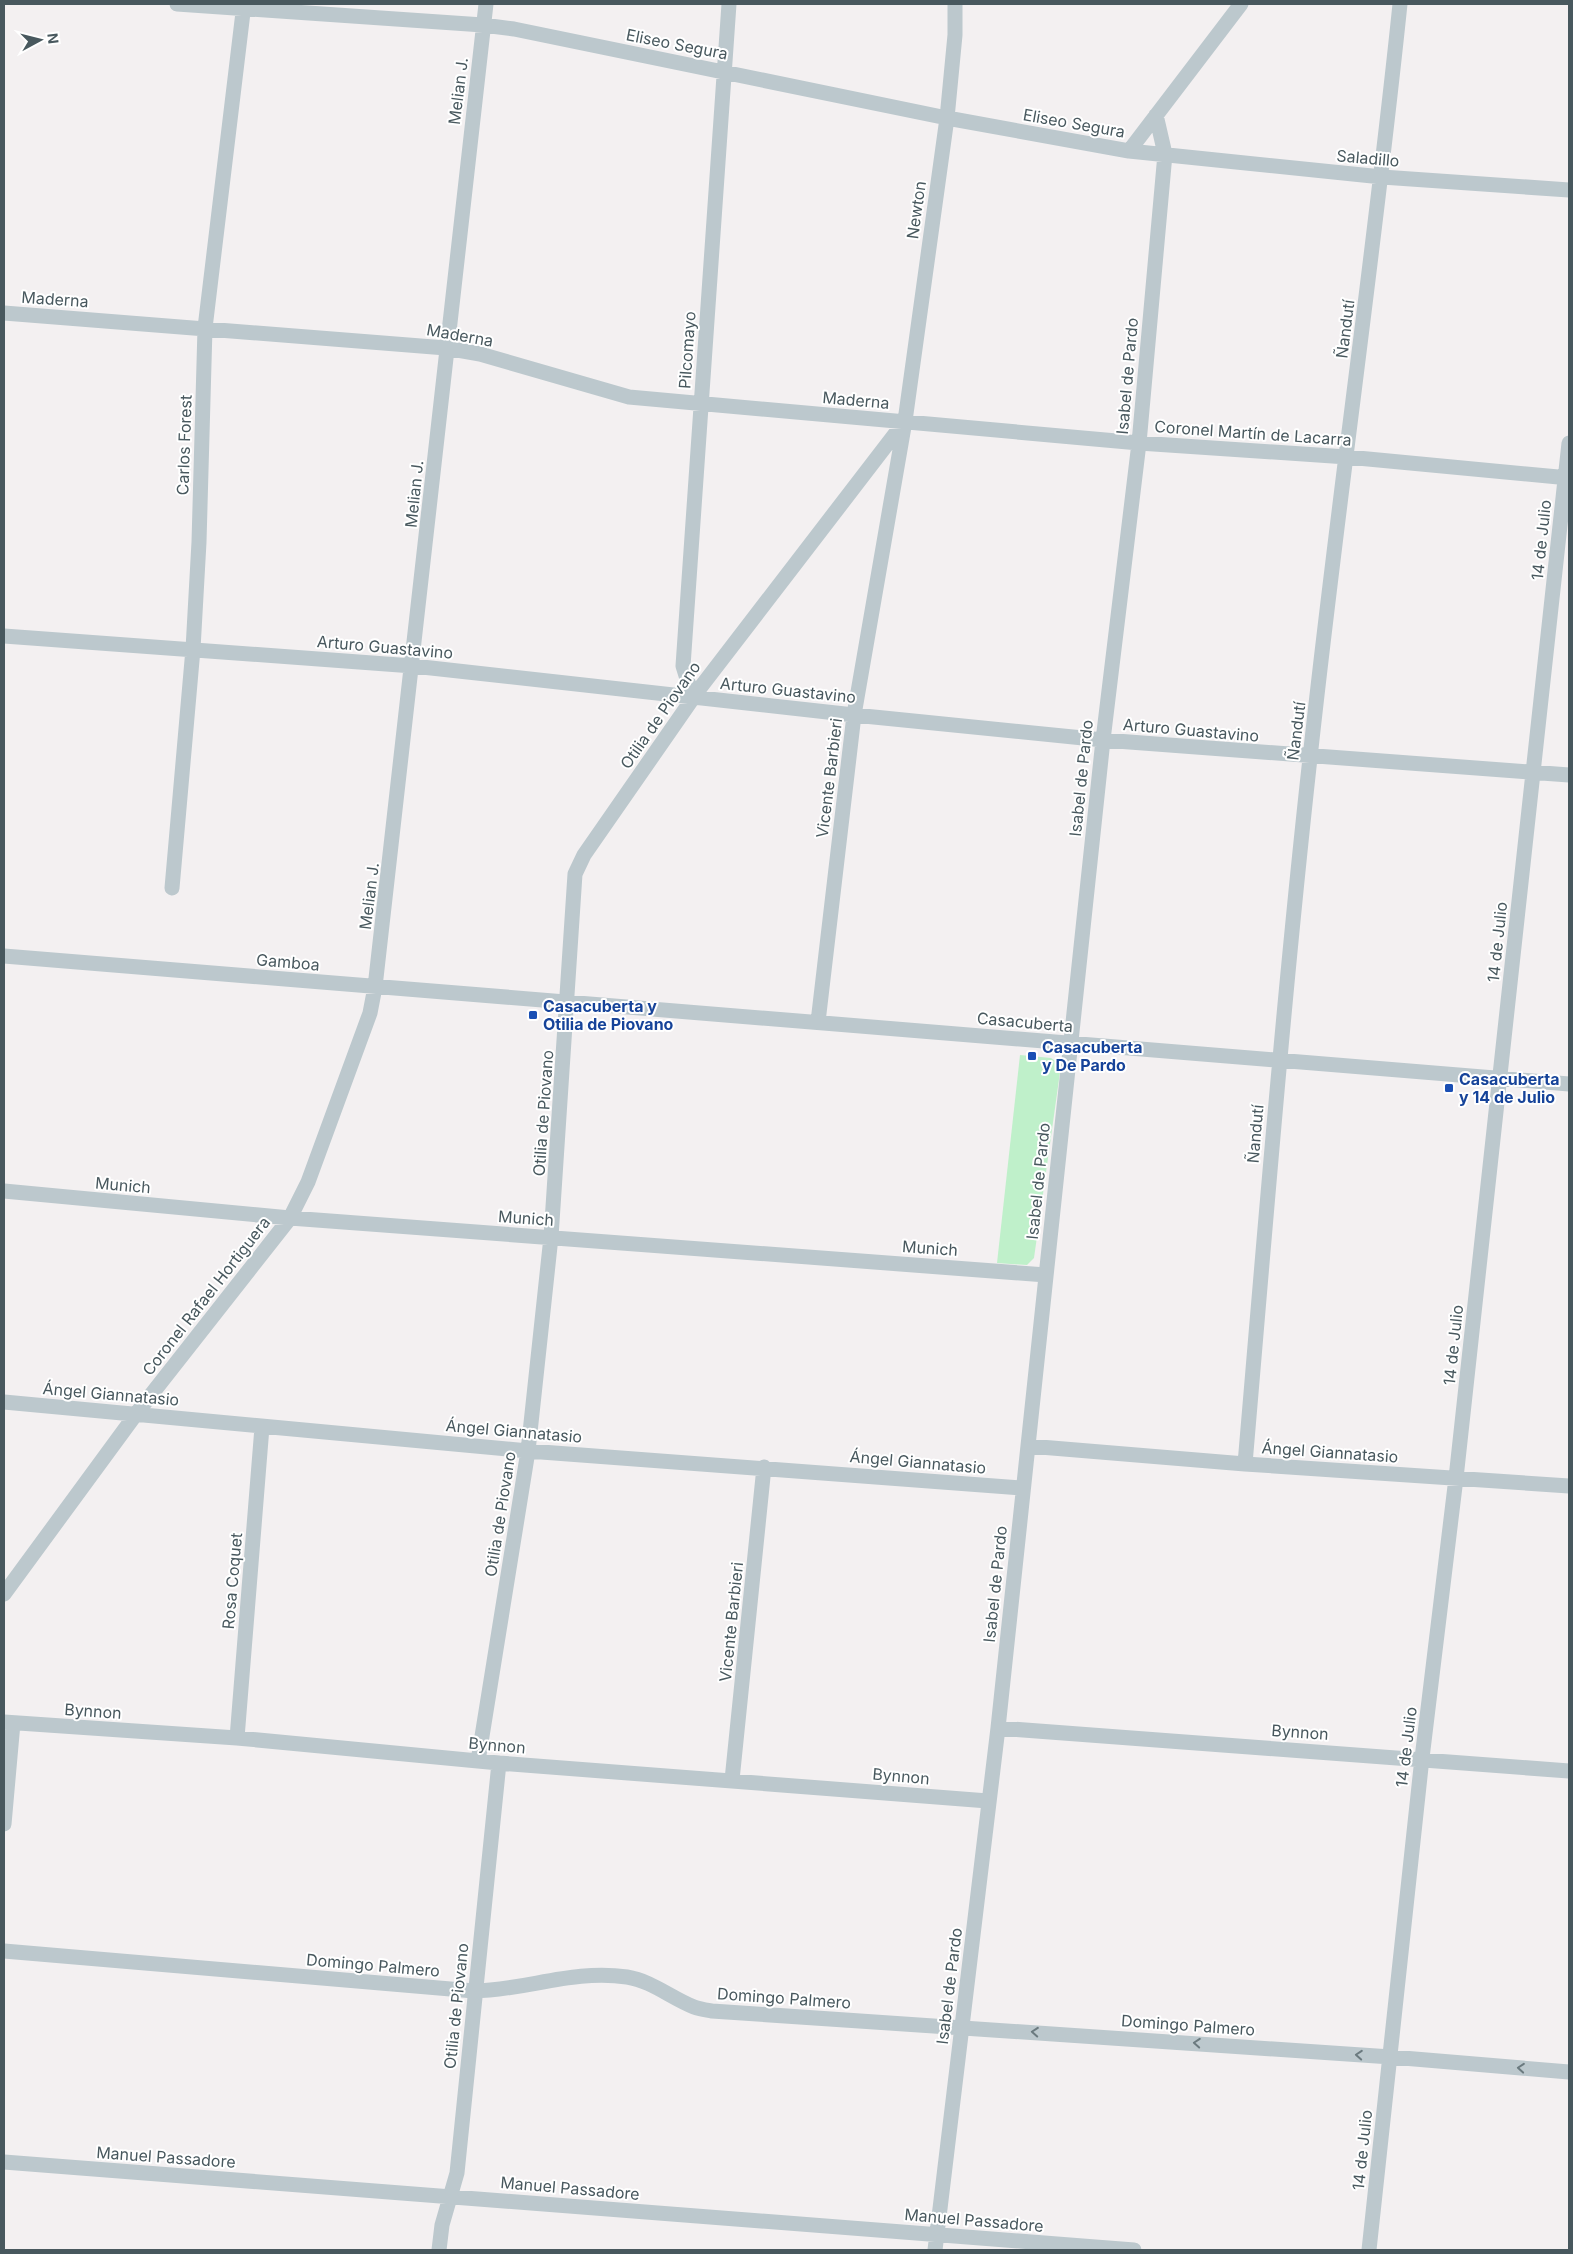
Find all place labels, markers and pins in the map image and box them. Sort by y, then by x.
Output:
place label: Casacuberta y Otilia de Piovano [543,996,674,1034]
marker: Casacuberta y Otilia de Piovano [527,1009,539,1021]
place label: Casacuberta y De Pardo [1042,1037,1142,1075]
marker: Casacuberta y De Pardo [1026,1050,1038,1062]
place label: Casacuberta y 14 de Julio [1459,1069,1559,1107]
marker: Casacuberta y 14 de Julio [1443,1082,1455,1094]

